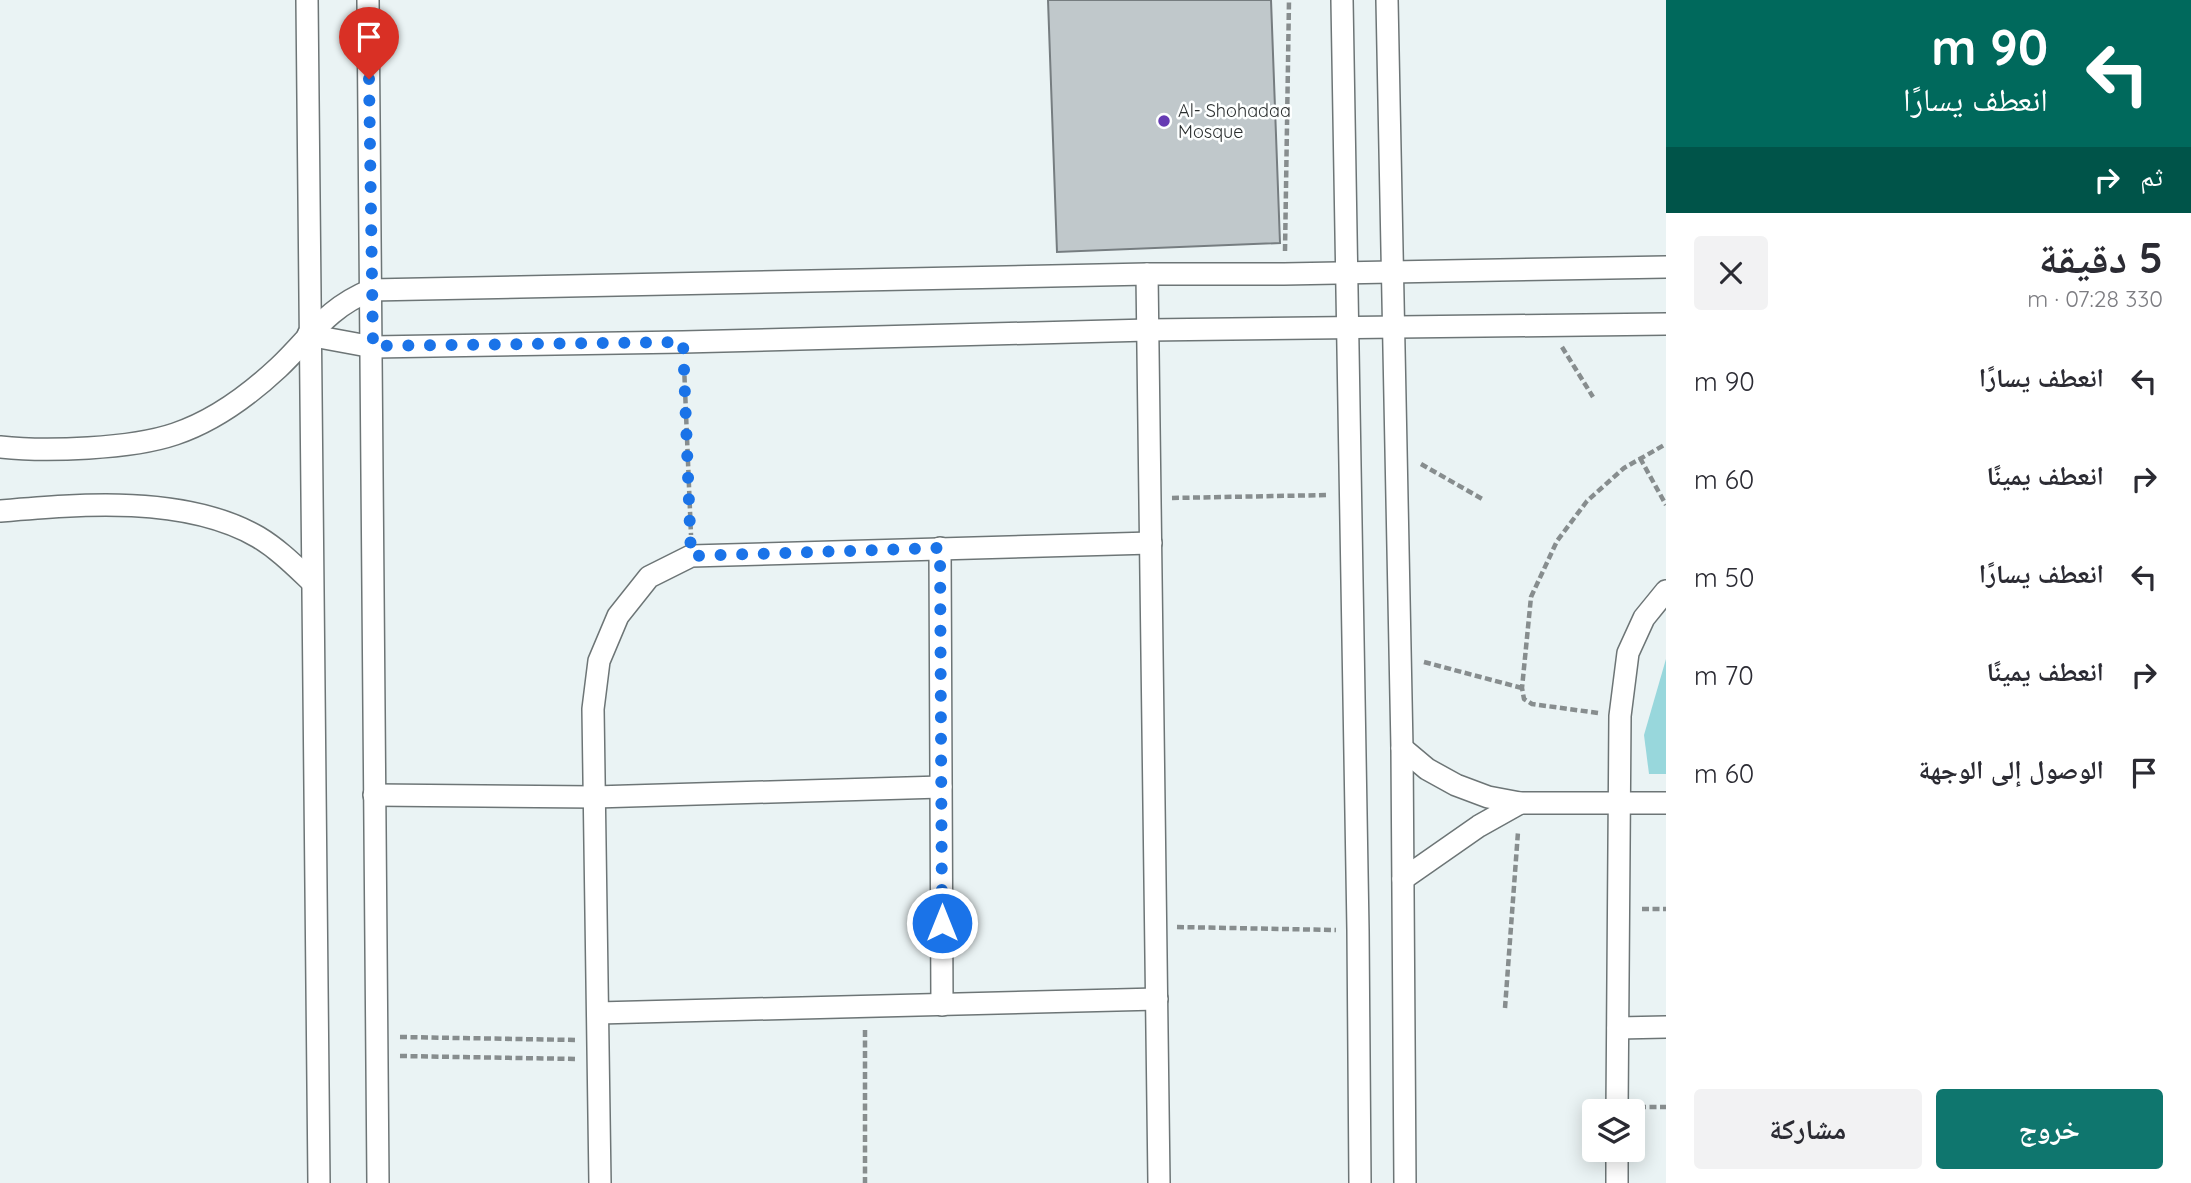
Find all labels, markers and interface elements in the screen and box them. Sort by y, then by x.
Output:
pin [339,7,399,79]
text: 90 m [1931,16,2048,77]
icon: arrive [350,18,388,56]
icon: left [2072,28,2163,119]
text: انعطف يسارًا [1903,79,2048,119]
place label: Al- Shohadaa Mosque [1178,99,1291,143]
marker: Al- Shohadaa Mosque [1156,113,1172,129]
text: ثم [2140,160,2163,193]
icon: right [2088,161,2126,199]
text: 5 دقيقة [2039,231,2163,284]
button: close [1694,236,1768,310]
text: 330 m · 07:28 [2027,284,2163,313]
text: انعطف يسارًا [1979,361,2104,394]
icon: left [2125,362,2163,400]
text: 90 m [1694,365,1755,398]
text: انعطف يمينًا [1986,459,2104,492]
icon: right [2125,460,2163,498]
text: 60 m [1694,463,1754,496]
text: انعطف يسارًا [1979,557,2104,590]
icon: left [2125,558,2163,596]
text: 50 m [1694,561,1754,594]
text: انعطف يمينًا [1986,655,2104,688]
icon: right [2125,656,2163,694]
text: 70 m [1694,659,1754,692]
text: الوصول إلى الوجهة [1918,753,2104,786]
icon: arrive [2125,754,2163,792]
text: 60 m [1694,757,1754,790]
position arrow [905,886,979,960]
button: مشاركة [1694,1089,1922,1169]
button: خروج [1936,1089,2163,1169]
map controls [1582,1099,1645,1162]
button: layers [1582,1099,1645,1162]

